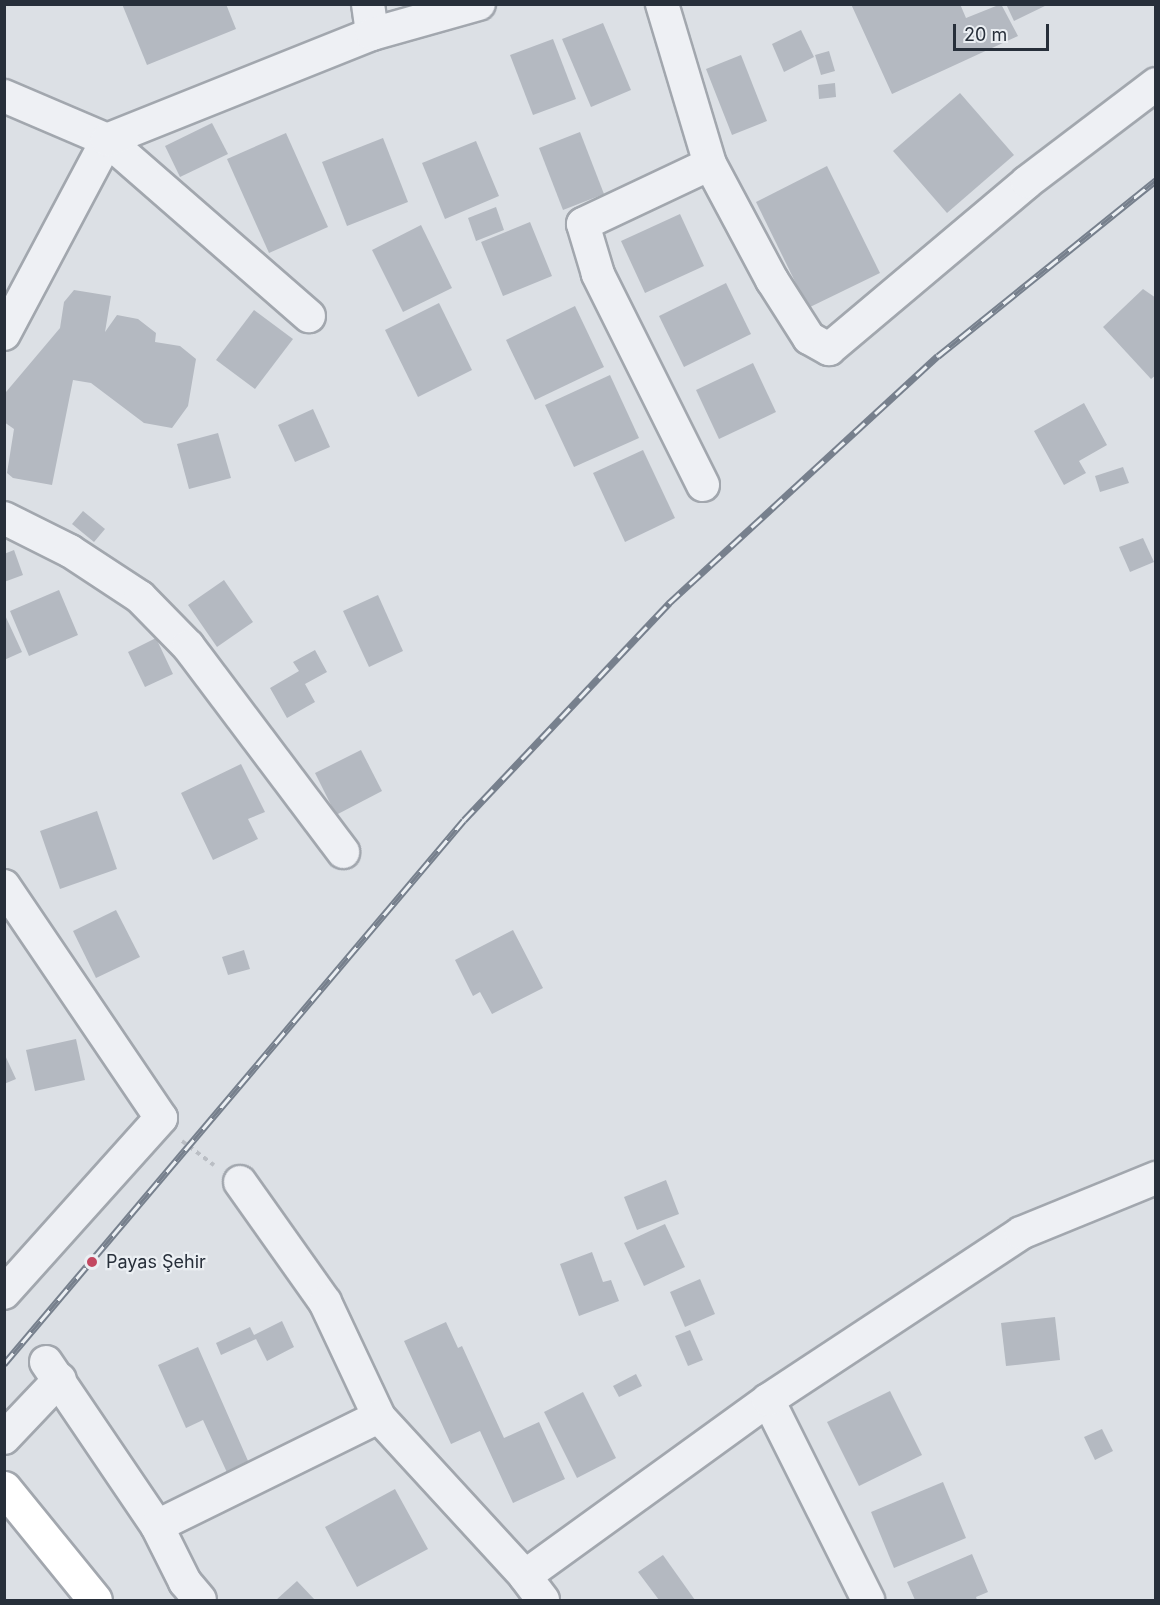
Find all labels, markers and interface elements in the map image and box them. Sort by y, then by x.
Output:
scale bar [956,12,1052,50]
text: 20 m [964,24,1007,45]
place label: Payas Şehi̇r [106,1251,206,1273]
marker: Payas Şehi̇r [83,1253,101,1271]

